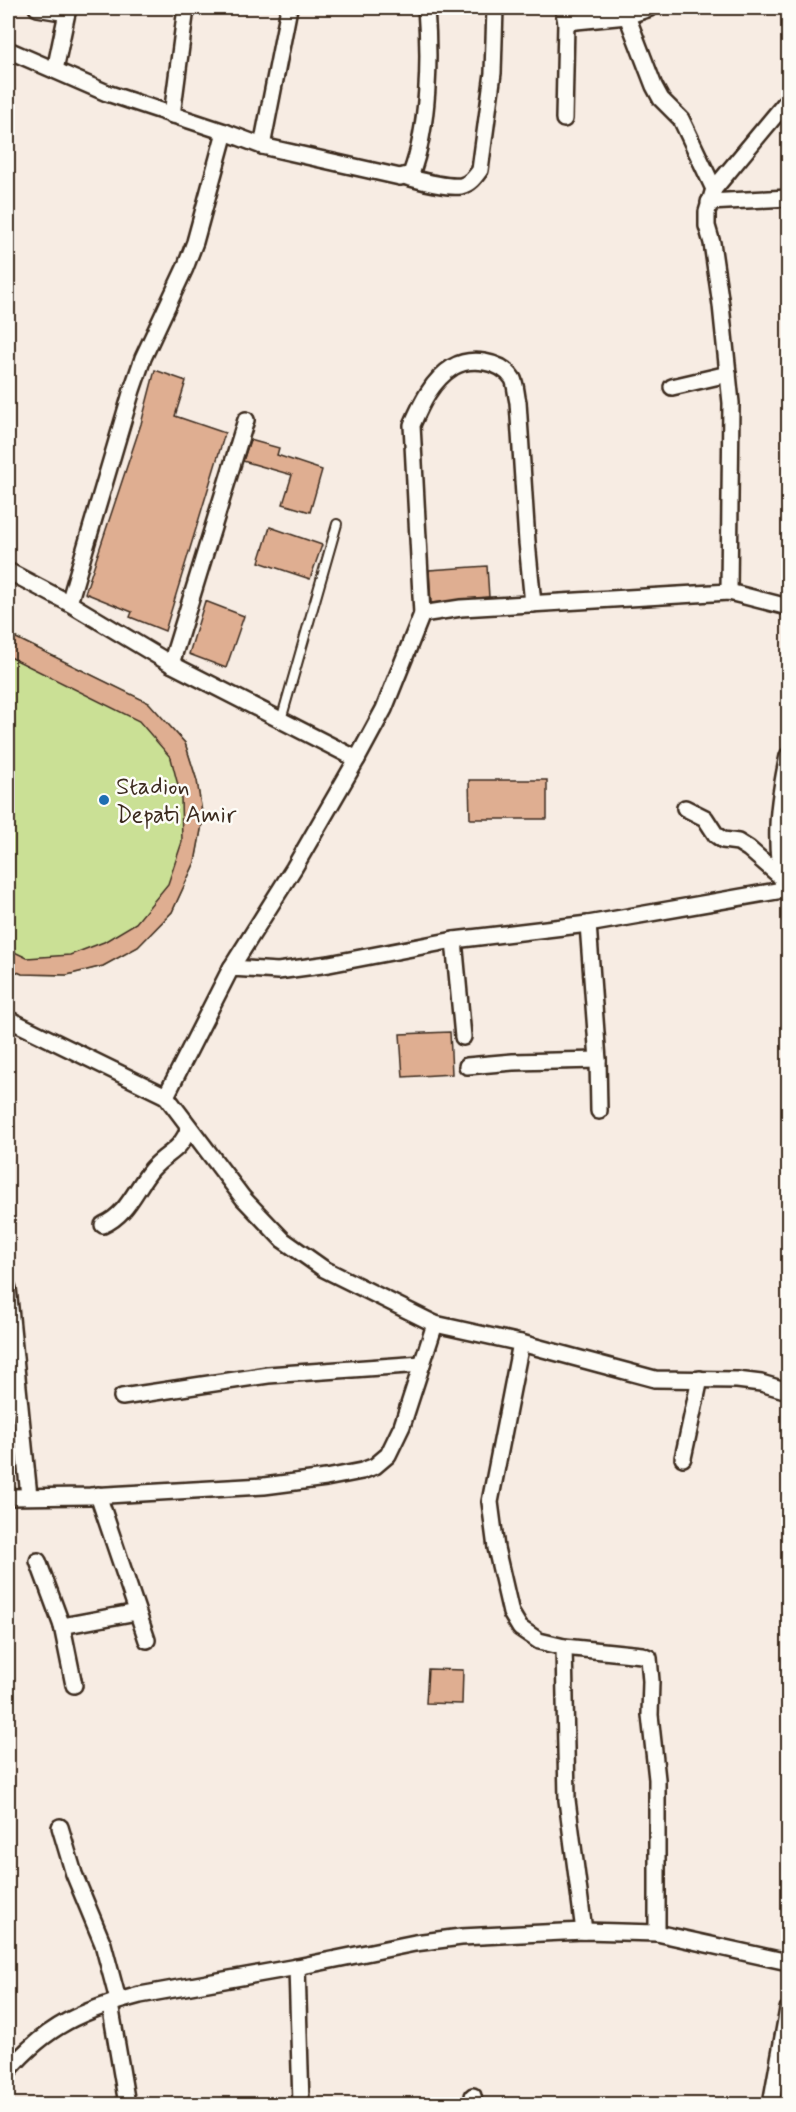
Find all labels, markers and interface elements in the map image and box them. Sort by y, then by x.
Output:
place label: Stadion Depati Amir [116,772,236,831]
marker: Stadion Depati Amir [97,793,111,807]

